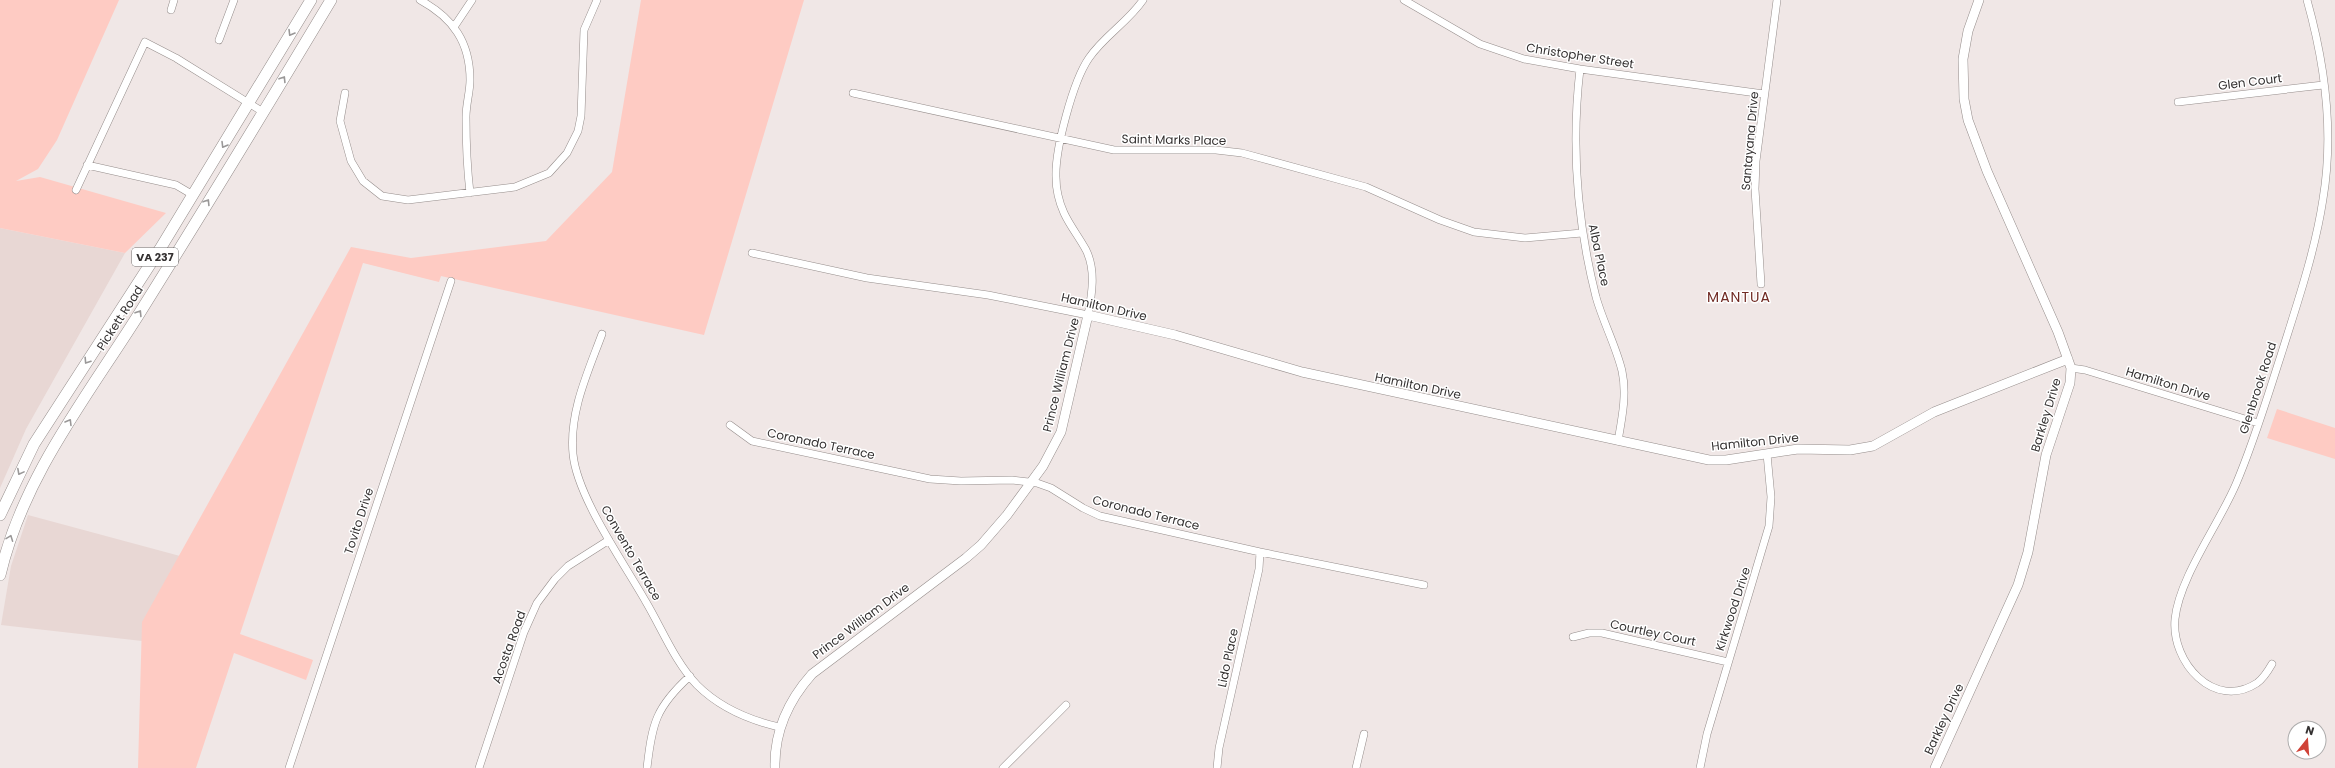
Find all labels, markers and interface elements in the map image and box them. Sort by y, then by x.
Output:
one-way arrow [289,29,296,37]
street label: Christopher Street [1525,39,1635,72]
street label: Glen Court [2217,69,2283,94]
one-way arrow [279,76,286,83]
street label: Santayana Drive [1737,91,1762,191]
street label: Saint Marks Place [1122,130,1226,149]
one-way arrow [221,141,229,148]
one-way arrow [203,199,210,206]
street label: Alba Place [1585,222,1614,288]
road number: VA 237 [132,248,178,266]
street label: Pickett Road [92,282,147,353]
district label: MANTUA [1707,287,1771,307]
street label: Hamilton Drive [1059,288,1149,325]
one-way arrow [135,310,142,317]
street label: Prince William Drive [1038,316,1083,434]
street label: Glenbrook Road [2235,340,2280,436]
one-way arrow [85,357,92,364]
street label: Hamilton Drive [2124,363,2213,404]
street label: Hamilton Drive [1373,368,1463,403]
street label: Barkley Drive [2026,376,2065,454]
one-way arrow [64,419,71,426]
street label: Coronado Terrace [766,424,876,463]
street label: Hamilton Drive [1710,428,1799,455]
one-way arrow [17,468,25,475]
street label: Tovito Drive [340,485,377,556]
street label: Coronado Terrace [1091,491,1201,534]
street label: Convento Terrace [597,502,666,604]
one-way arrow [5,534,14,541]
street label: Kirkwood Drive [1711,565,1754,653]
street label: Prince William Drive [809,579,913,663]
street label: Acosta Road [488,608,530,686]
street label: Courtley Court [1609,615,1698,650]
street label: Lido Place [1213,627,1242,689]
street label: Barkley Drive [1920,681,1967,757]
north arrow [2287,720,2327,760]
text: N [2304,722,2316,739]

